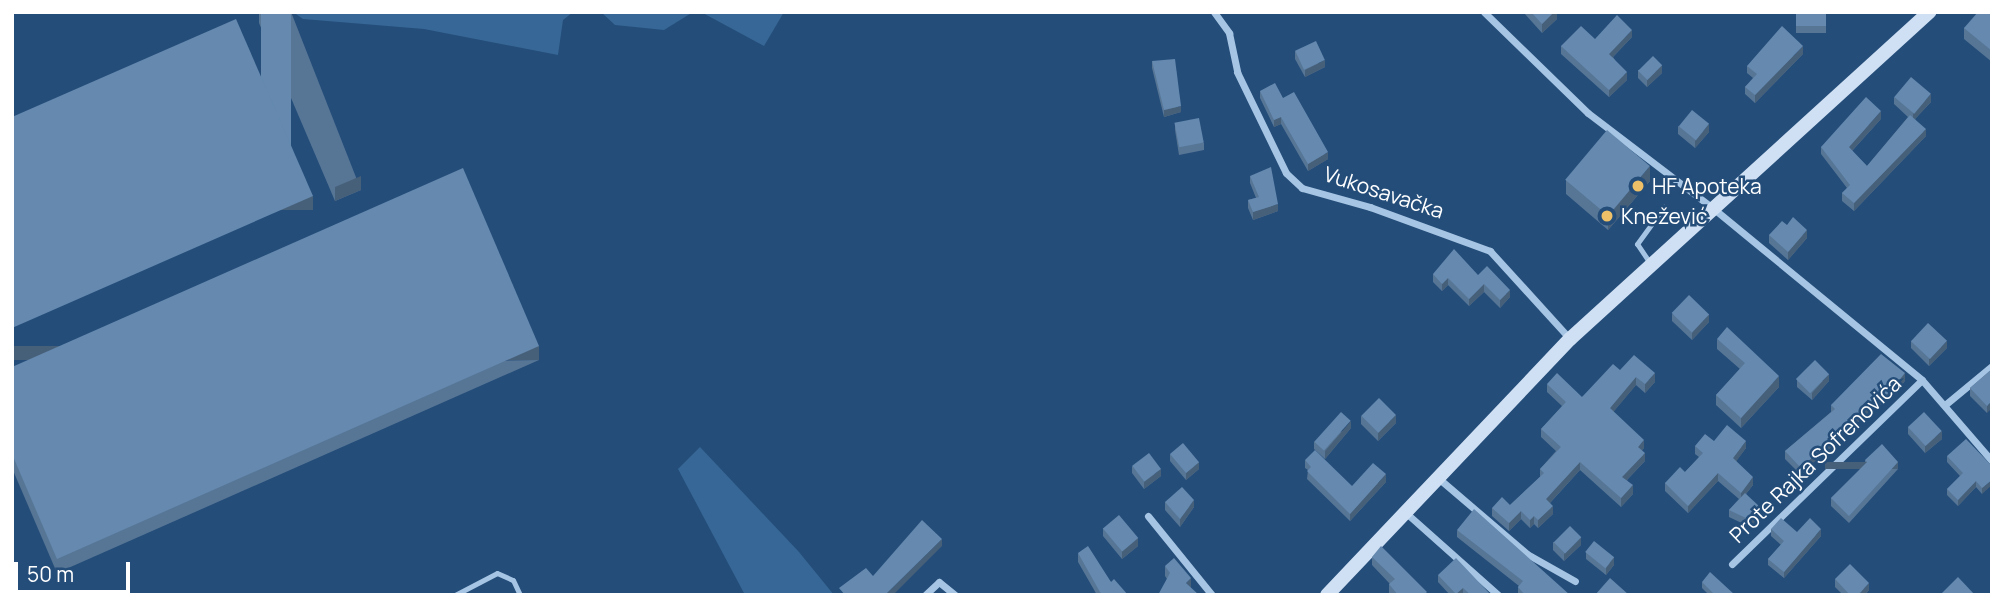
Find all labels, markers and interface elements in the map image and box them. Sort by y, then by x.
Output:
street label: Vukosavačka [1321,161,1447,223]
place label: HF Apoteka [1652,173,1762,199]
marker: HF Apoteka [1630,178,1646,194]
place label: Knežević [1621,203,1707,229]
marker: Knežević [1599,208,1615,224]
street label: Prote Rajka Sofrenovića [1724,370,1906,548]
scale bar [18,548,133,592]
text: 50 m [27,560,74,588]

